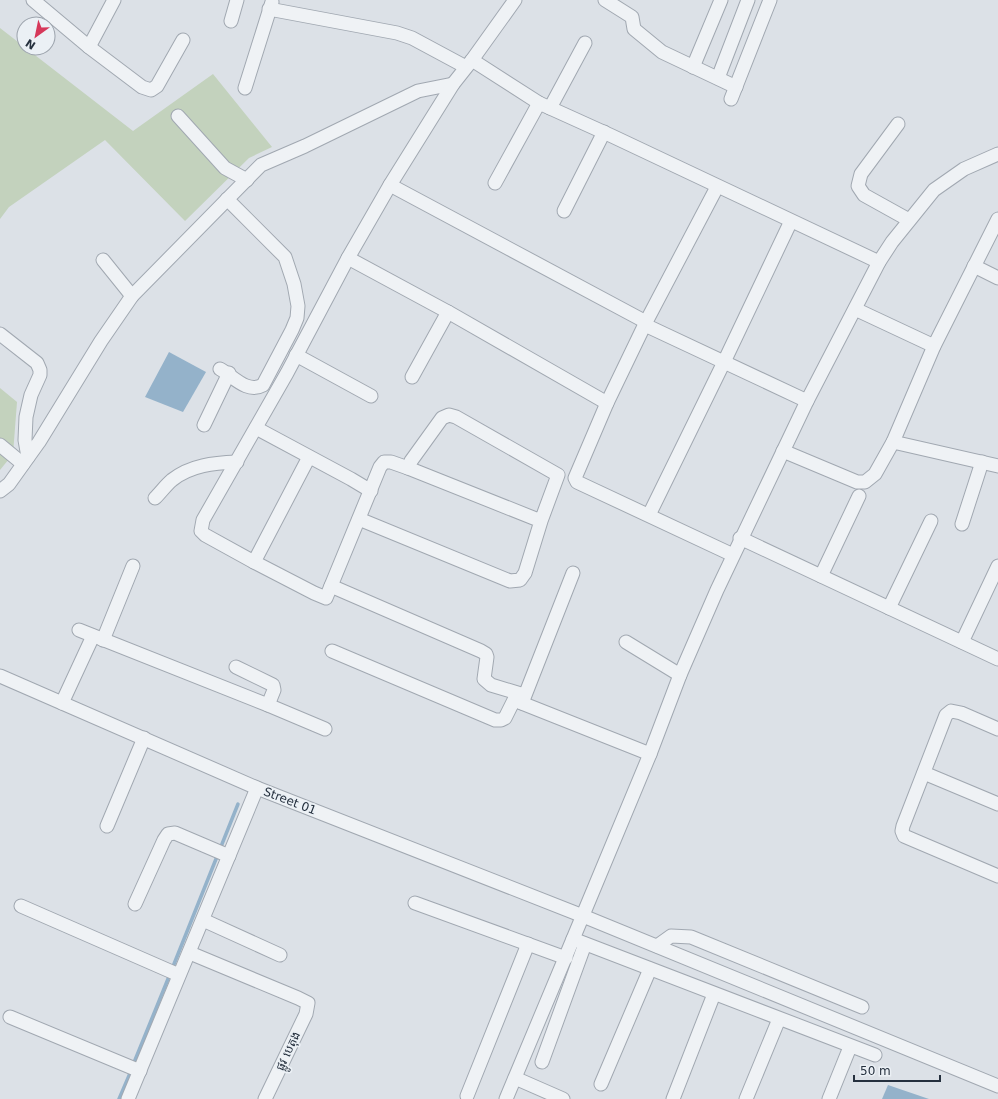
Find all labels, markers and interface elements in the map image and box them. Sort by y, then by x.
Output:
north arrow [16,16,56,56]
text: N [23,36,38,52]
street label: Street 01 [262,785,318,817]
street label: ផ្លូវ បេតុង [273,1029,306,1074]
scale bar [854,1057,940,1083]
text: 50 m [860,1064,891,1078]

